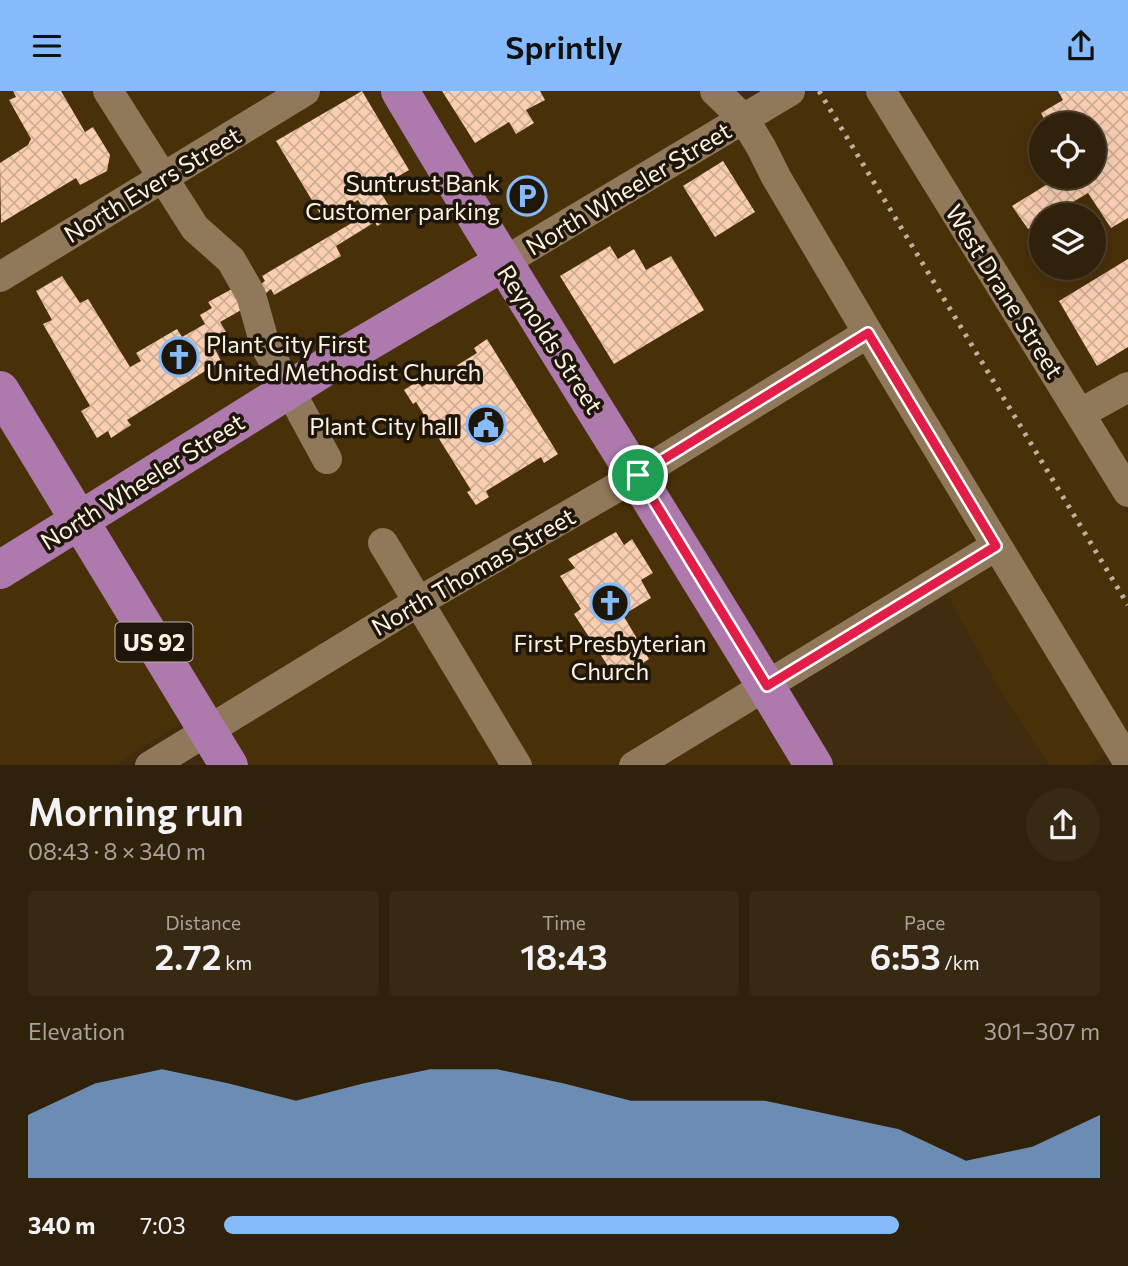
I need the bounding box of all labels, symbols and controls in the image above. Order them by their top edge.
text: Sprintly [505,26,623,66]
icon: menu [28,27,66,65]
icon: share [1062,27,1100,65]
map controls [1029,112,1106,280]
button: locate [1029,112,1106,189]
street label: North Wheeler Street [520,115,736,261]
street label: North Evers Street [58,120,246,248]
place label: Suntrust Bank Customer parking [305,168,500,225]
parking icon: Suntrust Bank Customer parking [506,175,548,217]
street label: West Drane Street [940,199,1070,383]
button: layers [1029,203,1106,280]
street label: Reynolds Street [492,259,610,419]
place label: Plant City First United Methodist Church [206,329,481,386]
church icon: Plant City First United Methodist Church [158,336,200,378]
public building icon: Plant City hall [465,404,507,446]
street label: North Wheeler Street [35,406,249,555]
place label: Plant City hall [309,411,459,440]
pin [608,445,668,505]
icon: arrive [619,456,657,494]
street label: North Thomas Street [366,501,580,641]
church icon: First Presbyterian Church [589,582,631,624]
road number: US 92 [116,622,192,661]
place label: First Presbyterian Church [514,628,706,685]
text: Morning run [28,787,244,834]
button: share [1026,788,1100,862]
text: 08:43 · 8 × 340 m [28,837,206,865]
text: Distance [166,911,241,934]
text: Time [542,911,586,934]
text: Pace [904,911,945,934]
text: 2.72 [155,934,222,977]
text: 18:43 [520,934,608,977]
text: 6:53 [870,934,941,977]
text: km [222,951,252,974]
text: /km [941,951,980,974]
text: Elevation [28,1017,125,1045]
text: 301–307 m [984,1017,1100,1045]
text: 340 m [28,1211,95,1239]
text: 7:03 [140,1211,186,1239]

